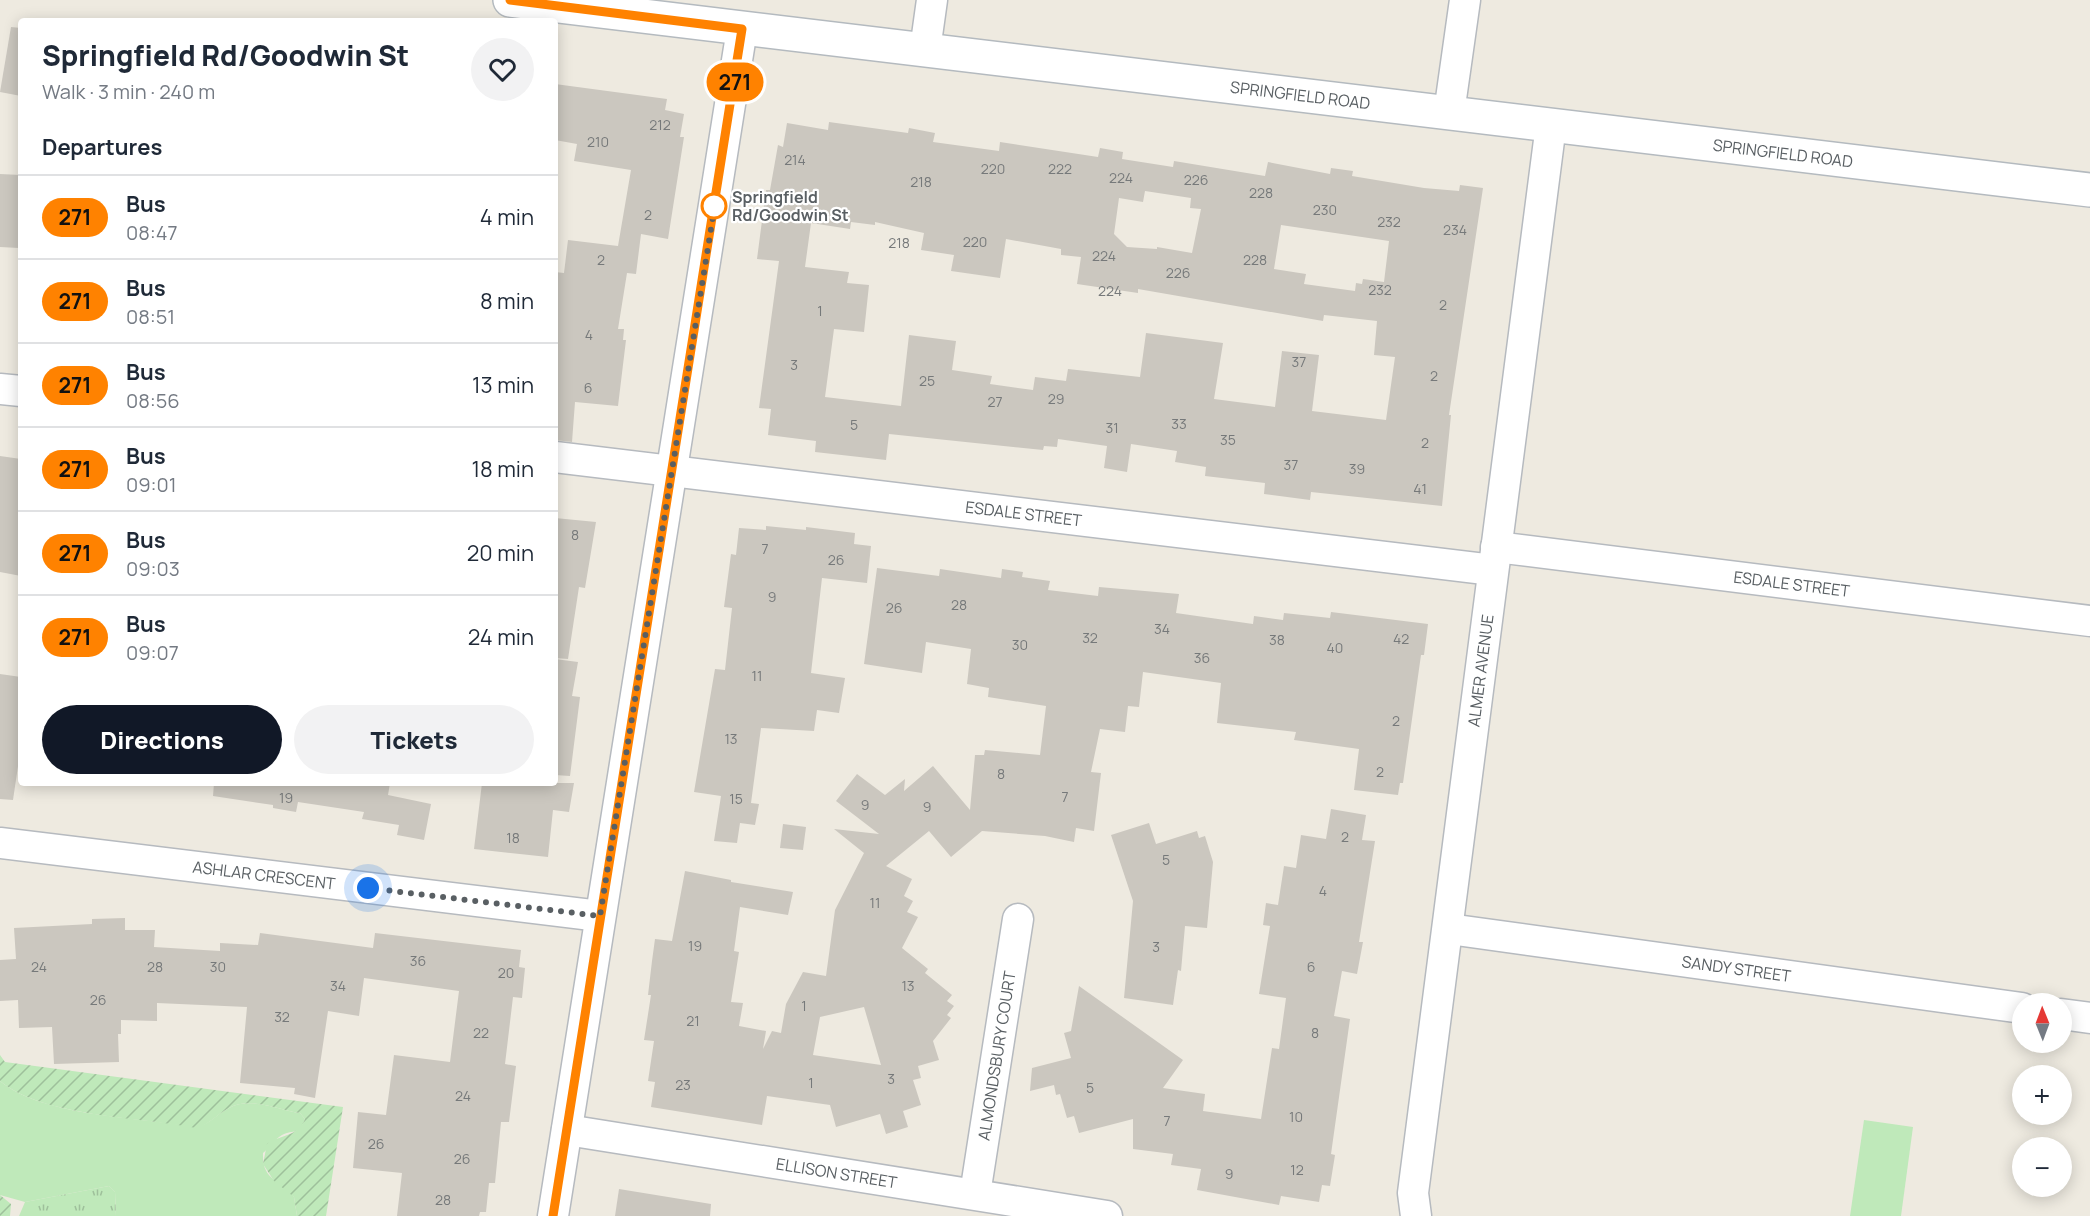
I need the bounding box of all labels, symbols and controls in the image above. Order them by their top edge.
text: Springfield Rd/Goodwin St [42,36,409,74]
button: heart [471,38,534,101]
line badge: 271 [700,62,770,101]
text: 271 [719,68,751,96]
street label: SPRINGFIELD ROAD [1229,76,1372,114]
text: Walk · 3 min · 240 m [42,78,215,105]
house number: 212 [649,115,671,134]
text: Departures [42,132,162,162]
house number: 210 [587,132,609,151]
street label: SPRINGFIELD ROAD [1712,134,1854,172]
house number: 214 [784,150,806,169]
house number: 220 [981,159,1005,178]
house number: 222 [1048,159,1072,178]
house number: 224 [1109,168,1133,187]
house number: 226 [1184,170,1208,189]
house number: 218 [910,172,932,191]
house number: 228 [1249,183,1273,202]
place label: Springfield Rd/Goodwin St [732,186,849,226]
text: Bus [126,189,166,219]
marker: Springfield Rd/Goodwin St [701,193,727,219]
house number: 230 [1313,200,1337,219]
text: 4 min [480,202,534,232]
text: 271 [59,203,91,231]
house number: 2 [644,205,652,224]
house number: 232 [1377,212,1401,231]
text: 08:47 [126,219,178,246]
house number: 234 [1443,220,1467,239]
house number: 220 [963,232,987,251]
house number: 218 [888,233,910,252]
house number: 224 [1092,246,1116,265]
house number: 2 [597,250,605,269]
house number: 228 [1243,250,1267,269]
house number: 226 [1166,263,1190,282]
text: Bus [126,273,166,303]
house number: 232 [1368,280,1392,299]
house number: 224 [1098,281,1122,300]
text: 8 min [480,286,534,316]
text: 271 [59,287,91,315]
house number: 2 [1439,295,1447,314]
house number: 1 [817,301,823,320]
text: 08:51 [126,303,175,330]
house number: 4 [585,325,593,344]
house number: 37 [1292,352,1306,371]
house number: 3 [790,355,798,374]
text: Bus [126,357,166,387]
house number: 2 [1430,366,1438,385]
text: 13 min [472,370,534,400]
text: 271 [59,371,91,399]
house number: 25 [919,371,935,390]
house number: 6 [584,378,592,397]
text: 08:56 [126,387,180,414]
house number: 29 [1048,389,1064,408]
house number: 27 [987,392,1003,411]
house number: 33 [1171,414,1187,433]
house number: 5 [850,415,858,434]
house number: 31 [1105,418,1119,437]
house number: 35 [1220,430,1236,449]
house number: 2 [1421,433,1429,452]
text: Bus [126,441,166,471]
text: 18 min [471,454,534,484]
text: 271 [59,455,91,483]
house number: 37 [1284,455,1298,474]
house number: 39 [1349,459,1365,478]
text: 09:01 [126,471,177,498]
house number: 41 [1413,479,1427,498]
street label: ESDALE STREET [964,496,1083,531]
text: Bus [126,525,166,555]
house number: 8 [571,525,579,544]
text: 20 min [467,538,534,568]
text: 271 [59,539,91,567]
house number: 7 [761,539,769,558]
house number: 26 [828,550,844,569]
text: 09:03 [126,555,180,582]
street label: ESDALE STREET [1732,566,1852,602]
house number: 9 [768,587,776,606]
house number: 28 [951,595,967,614]
house number: 26 [886,598,902,617]
text: Bus [126,609,166,639]
street label: ALMER AVENUE [1462,613,1499,728]
house number: 34 [1154,619,1170,638]
text: 24 min [468,622,534,652]
text: 271 [59,623,91,651]
house number: 32 [1082,628,1098,647]
house number: 42 [1393,629,1409,648]
house number: 38 [1269,630,1285,649]
house number: 30 [1012,635,1028,654]
house number: 40 [1327,638,1343,657]
text: 09:07 [126,639,179,666]
house number: 36 [1194,648,1210,667]
house number: 11 [752,666,762,685]
button: Directions [42,705,282,774]
button: Tickets [294,705,534,774]
house number: 2 [1392,711,1400,730]
house number: 13 [724,729,738,748]
house number: 2 [1376,762,1384,781]
house number: 8 [997,764,1005,783]
house number: 7 [1061,787,1069,806]
house number: 19 [279,788,293,807]
house number: 15 [729,789,743,808]
house number: 9 [861,795,869,814]
house number: 9 [923,797,931,816]
house number: 2 [1341,827,1349,846]
house number: 18 [506,828,520,847]
house number: 5 [1162,850,1170,869]
street label: ASHLAR CRESCENT [192,856,337,895]
your location [353,873,383,903]
house number: 4 [1319,881,1327,900]
house number: 11 [870,893,880,912]
house number: 19 [688,936,702,955]
house number: 3 [1152,937,1160,956]
street label: SANDY STREET [1680,950,1793,987]
house number: 36 [410,951,426,970]
house number: 24 [31,957,47,976]
house number: 28 [147,957,163,976]
house number: 30 [210,957,226,976]
house number: 6 [1307,957,1315,976]
house number: 20 [498,963,514,982]
street label: ALMONDSBURY COURT [973,969,1021,1142]
house number: 34 [330,976,346,995]
house number: 13 [901,976,915,995]
house number: 26 [90,990,106,1009]
north arrow [2012,993,2072,1053]
map controls [2012,993,2072,1197]
house number: 1 [801,996,807,1015]
house number: 32 [274,1007,290,1026]
house number: 21 [686,1011,700,1030]
house number: 22 [473,1023,489,1042]
house number: 8 [1311,1023,1319,1042]
button: + [2012,1065,2072,1125]
house number: 3 [887,1069,895,1088]
house number: 1 [808,1073,814,1092]
house number: 23 [675,1075,691,1094]
house number: 5 [1086,1078,1094,1097]
house number: 24 [455,1086,471,1105]
house number: 10 [1289,1107,1303,1126]
house number: 7 [1163,1111,1171,1130]
house number: 26 [368,1134,384,1153]
button: − [2012,1137,2072,1197]
house number: 26 [454,1149,470,1168]
street label: ELLISON STREET [775,1152,899,1193]
house number: 12 [1290,1160,1304,1179]
house number: 9 [1225,1164,1233,1183]
house number: 28 [435,1190,451,1209]

